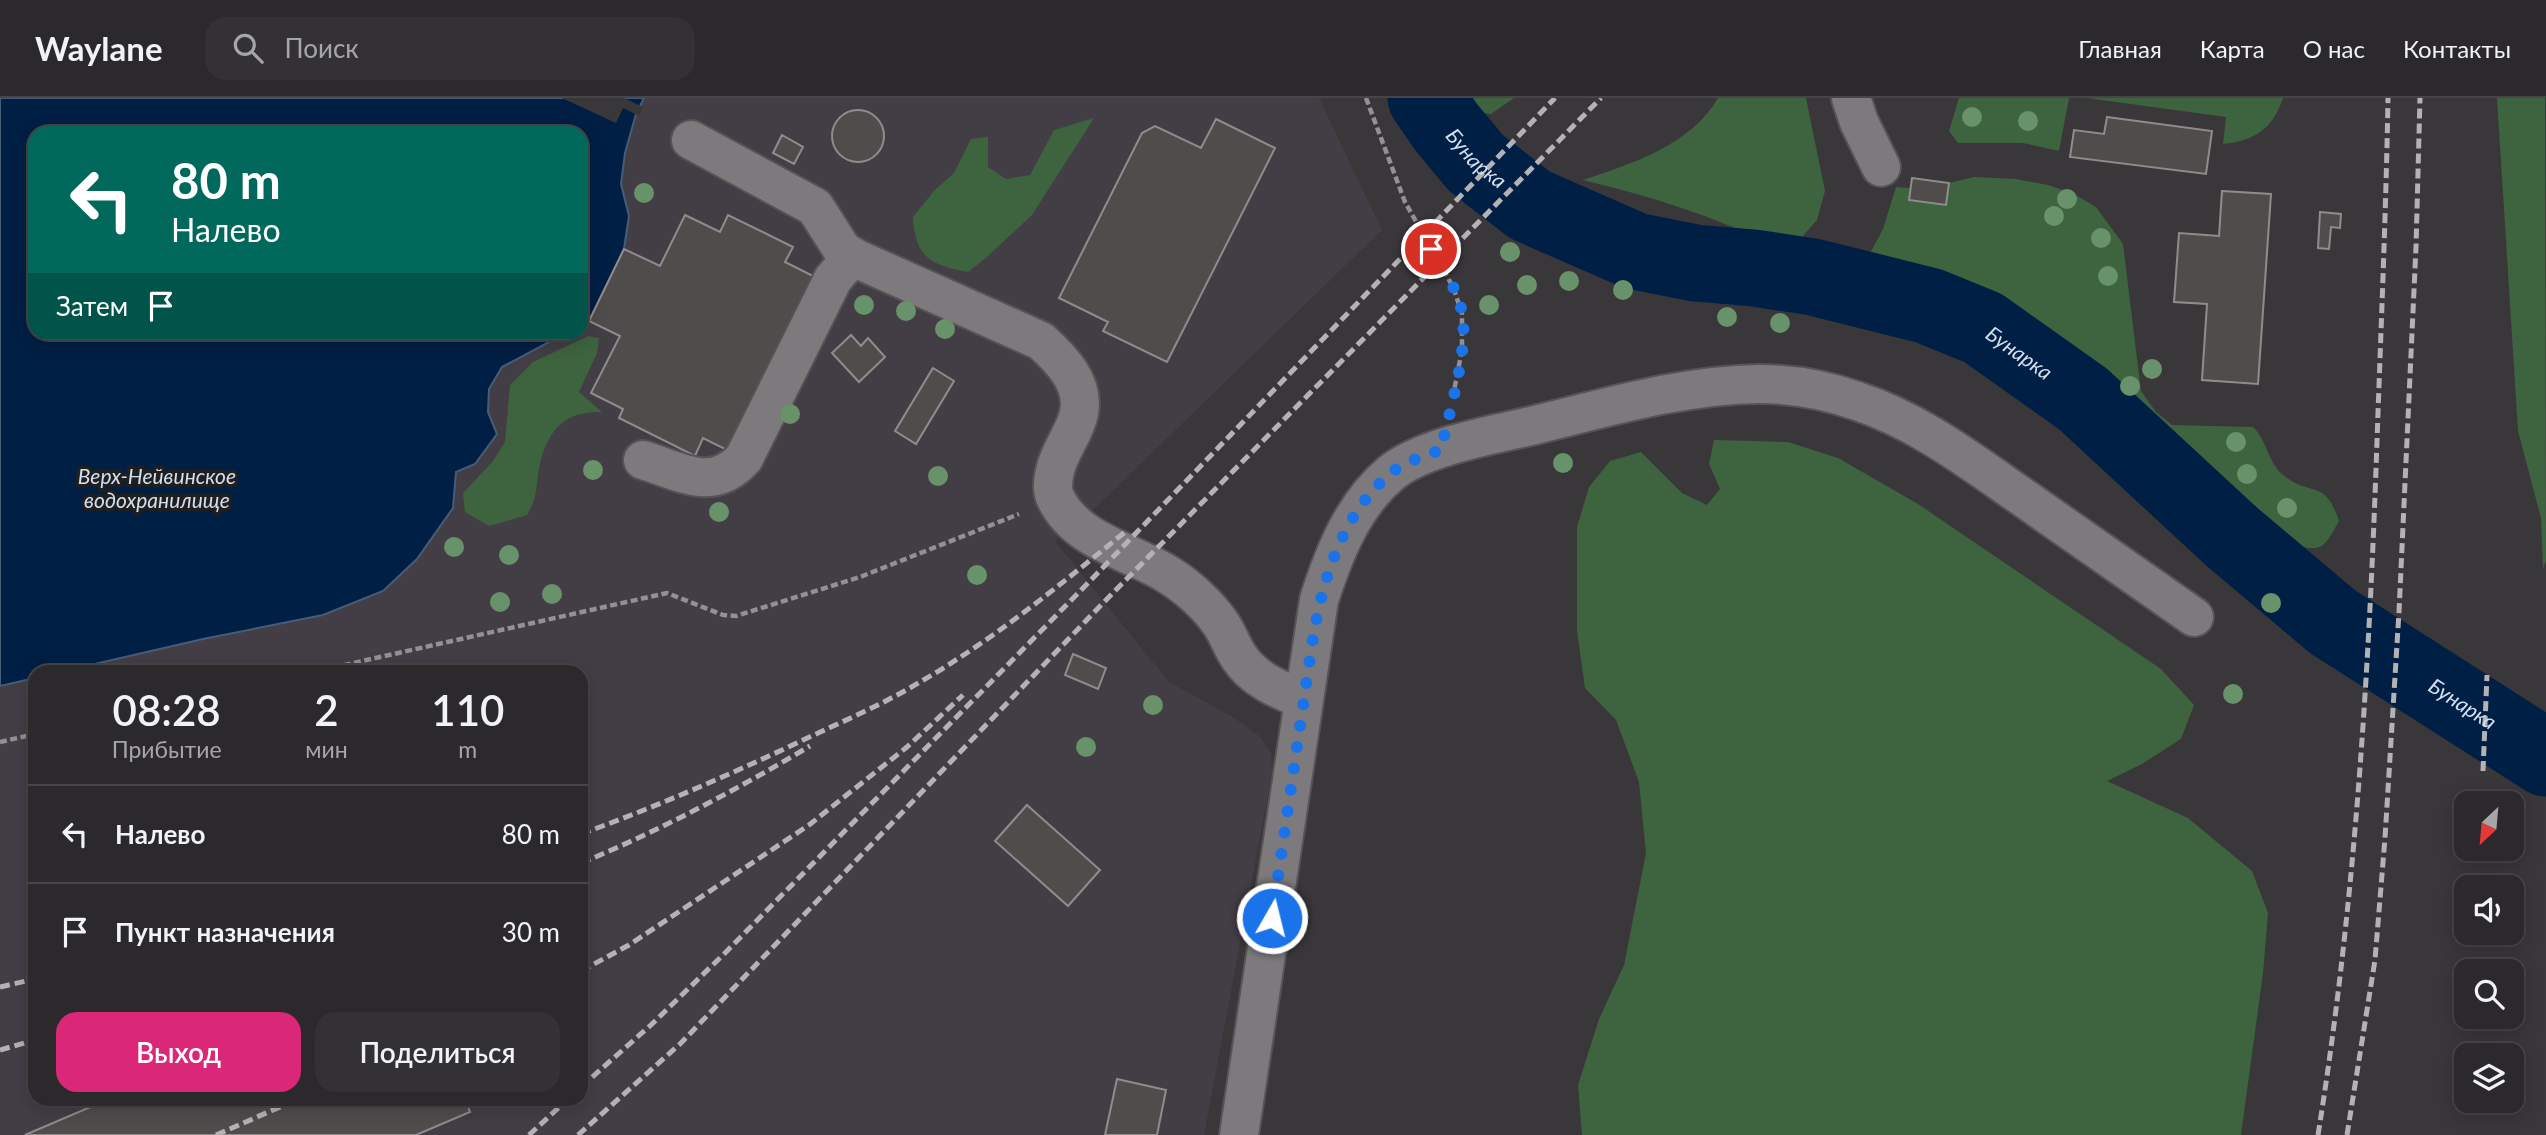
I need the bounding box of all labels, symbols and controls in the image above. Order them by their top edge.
search box [205,17,695,80]
text: Waylane [35,28,163,68]
icon: search [229,29,267,67]
text: Поиск [285,32,359,64]
text: Главная [2078,34,2162,63]
text: Карта [2200,34,2265,63]
text: О нас [2303,34,2365,63]
text: Контакты [2403,34,2511,63]
water label: Бунарка [1442,123,1512,193]
text: 80 m [171,151,281,209]
icon: left [56,154,147,245]
text: Налево [171,210,281,249]
pin [1401,219,1461,279]
icon: arrive [1412,230,1450,268]
icon: arrive [142,287,180,325]
text: Затем [56,290,128,322]
water label: Бунарка [1982,320,2058,384]
water label: Верх-Нейвинское водохранилище [78,463,236,512]
water label: Бунарка [2425,672,2501,734]
text: 08:28 [113,685,221,735]
text: 2 [314,685,339,735]
text: 110 [431,685,504,735]
text: Прибытие [112,735,222,763]
text: мин [305,735,348,763]
text: m [458,735,477,763]
north arrow [2454,791,2524,861]
map controls [2454,791,2524,1113]
icon: left [56,815,94,853]
text: Налево [115,818,205,850]
text: 80 m [502,818,560,850]
button: sound [2454,875,2524,945]
position arrow [1235,881,1309,955]
icon: arrive [56,913,94,951]
text: Пункт назначения [115,916,335,948]
text: 30 m [502,916,560,948]
button: search [2454,959,2524,1029]
button: Выход [56,1012,301,1092]
button: Поделиться [315,1012,560,1092]
button: layers [2454,1043,2524,1113]

